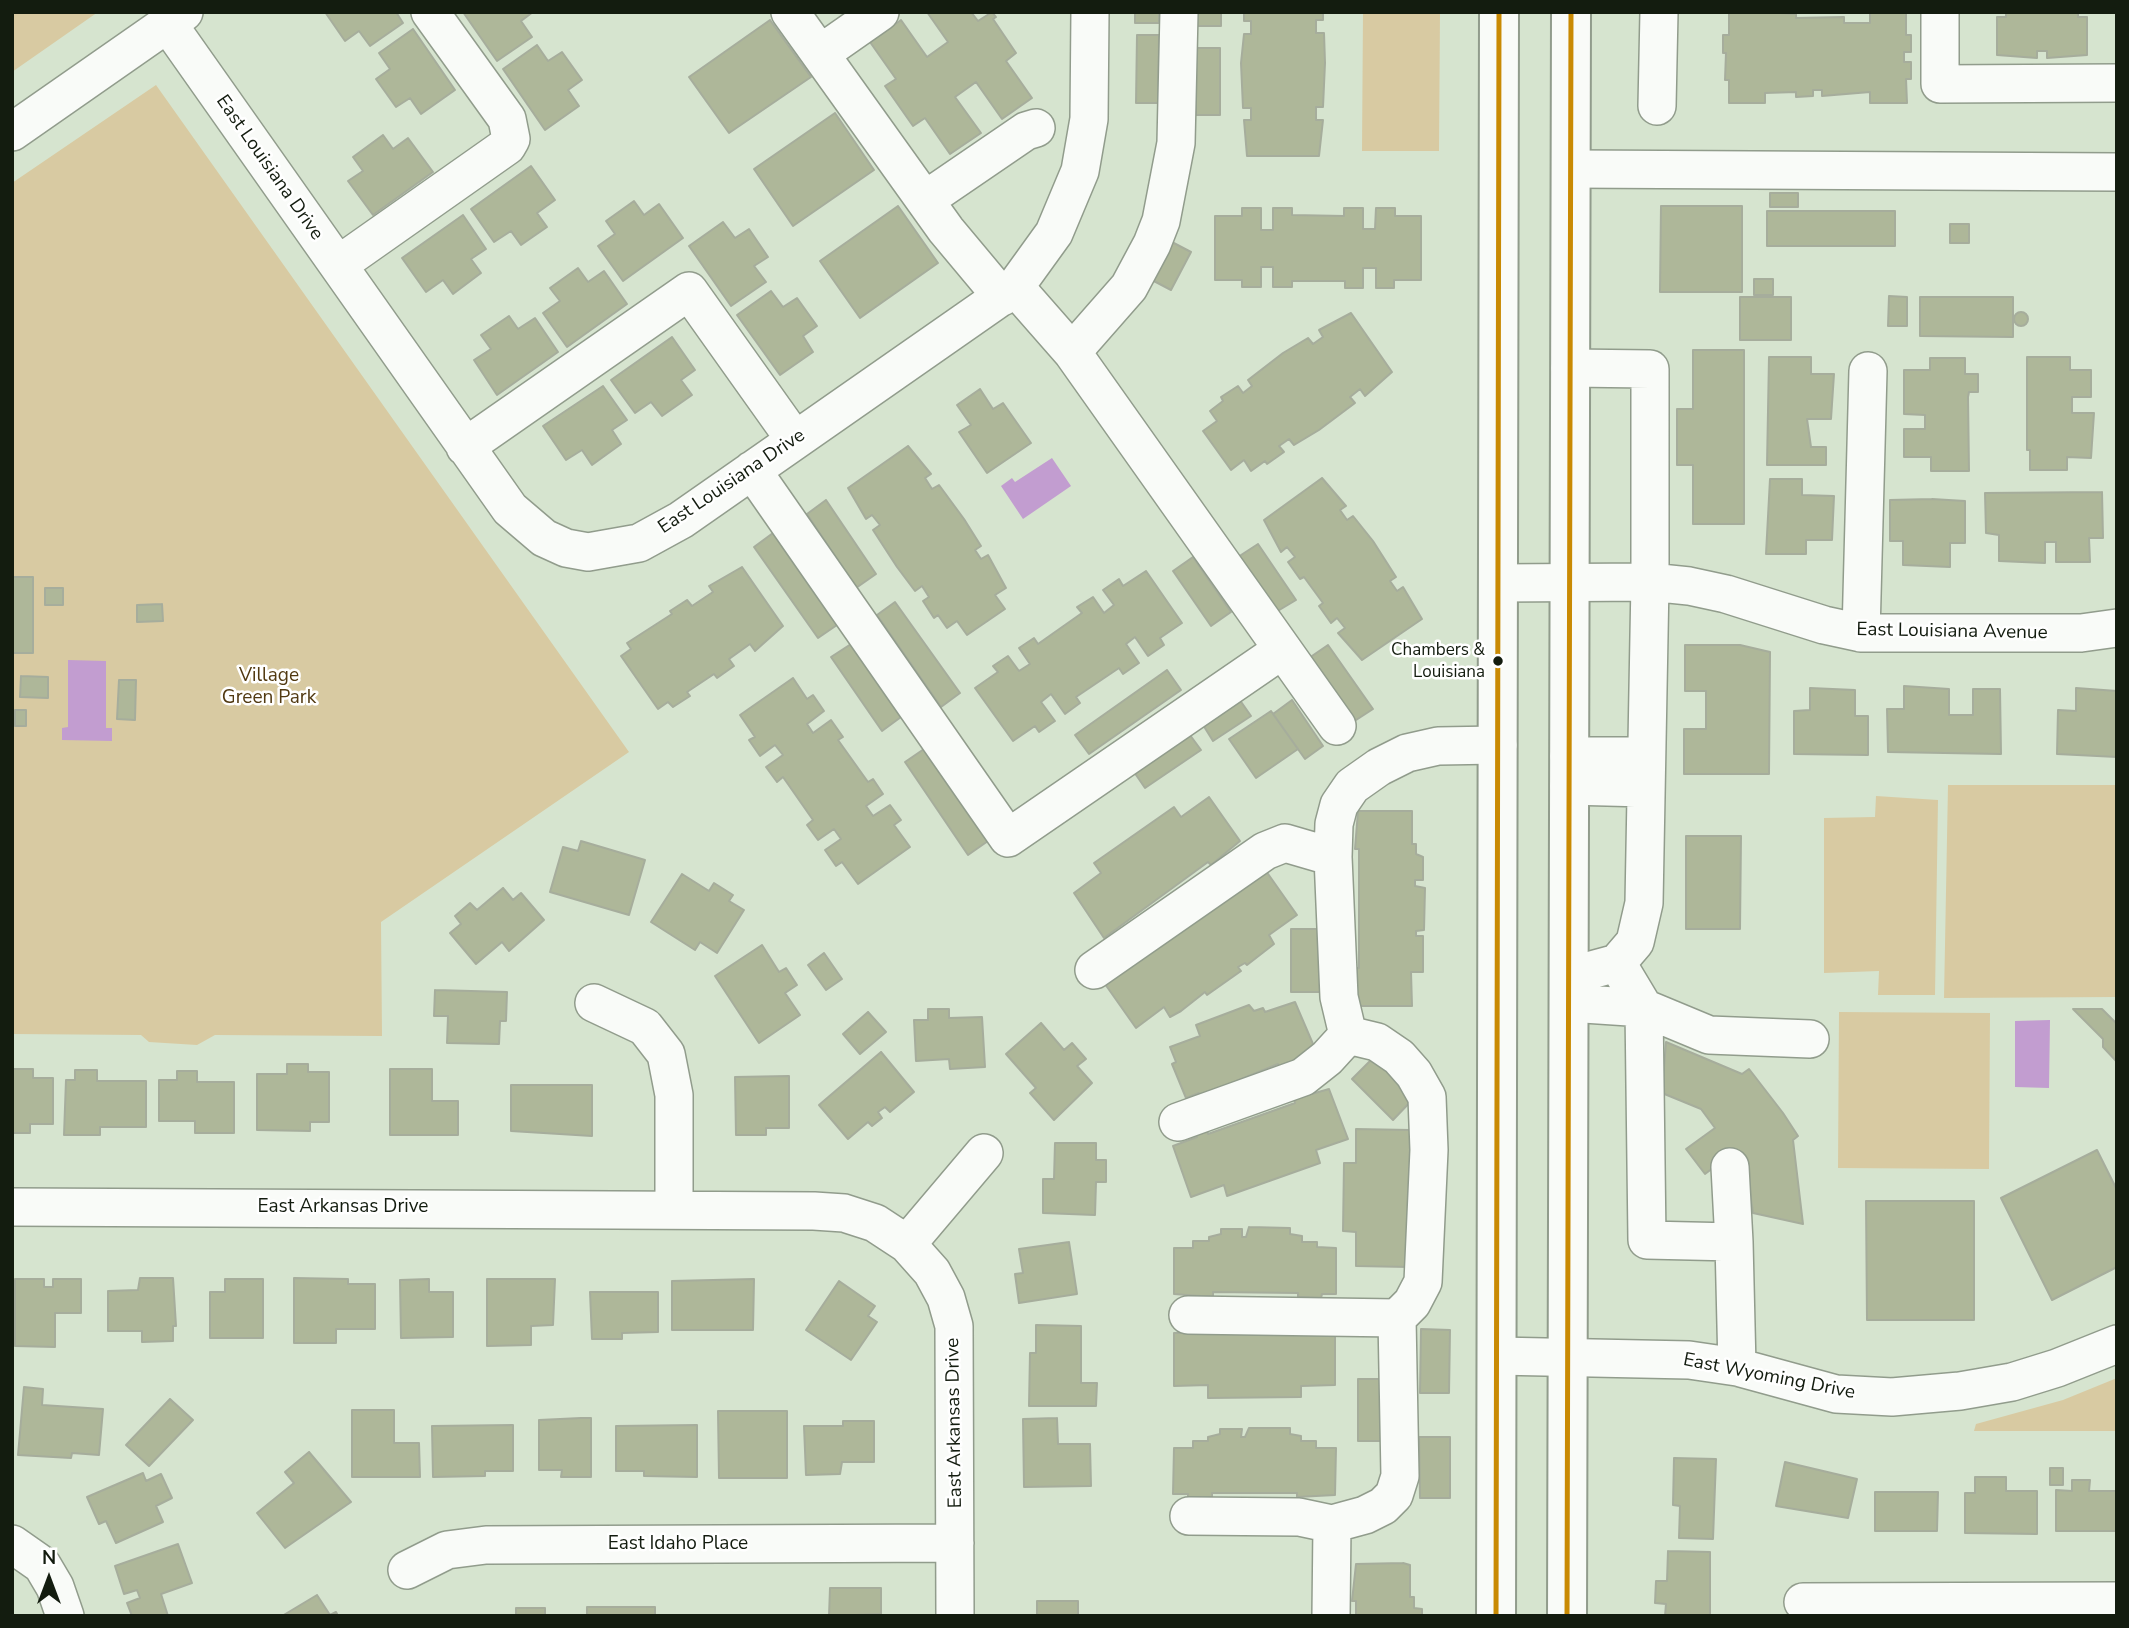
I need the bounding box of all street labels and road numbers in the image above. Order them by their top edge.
street label: East Louisiana Drive [210,91,328,245]
street label: East Louisiana Drive [654,424,810,540]
street label: East Louisiana Avenue [1856,619,2048,645]
street label: East Arkansas Drive [258,1196,428,1218]
street label: East Arkansas Drive [942,1337,968,1509]
street label: East Wyoming Drive [1681,1349,1857,1405]
street label: East Idaho Place [608,1533,748,1555]

